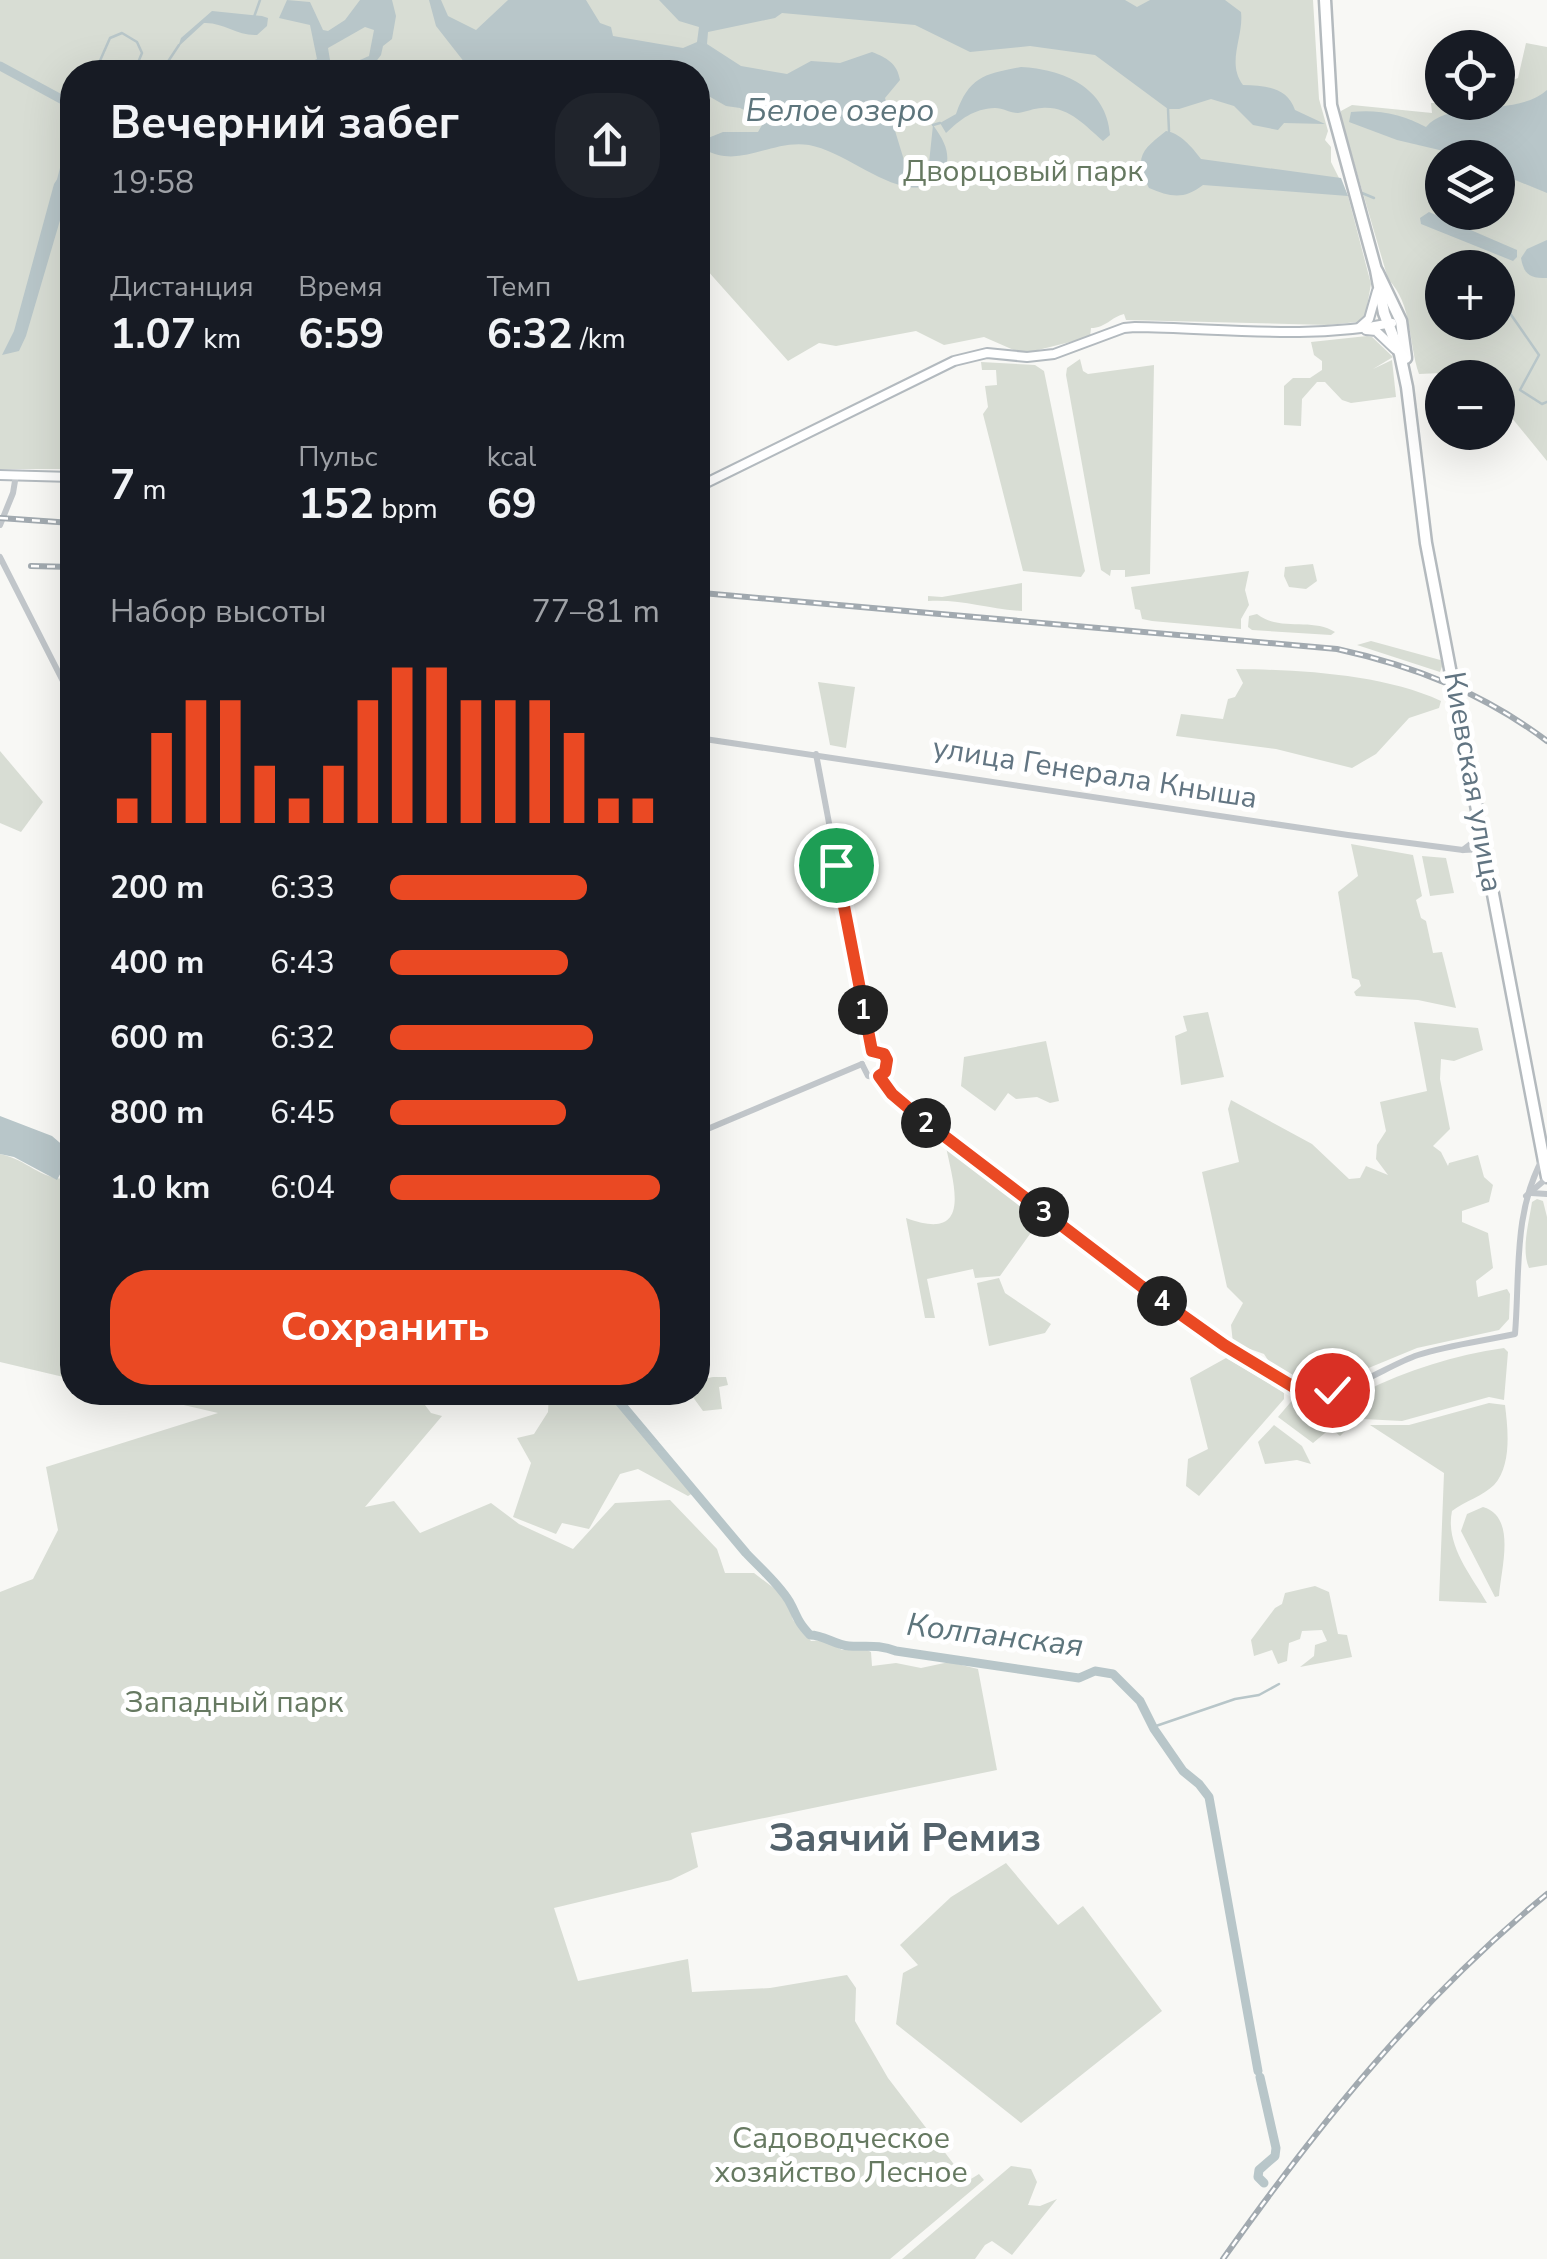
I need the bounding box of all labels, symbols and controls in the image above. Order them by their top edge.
map controls [1425,30,1515,450]
button: locate [1425,30,1515,120]
water label: Белое озеро [746,89,934,132]
text: Вечерний забег [110,93,459,154]
button: share [555,93,660,198]
button: layers [1425,140,1515,230]
park label: Дворцовый парк [903,151,1143,192]
text: 19:58 [110,161,194,204]
button: + [1425,250,1515,340]
text: Дистанция [110,268,254,306]
text: Время [298,268,383,306]
text: Темп [487,268,551,306]
text: 1.07 [110,306,196,363]
text: 6:59 [298,306,384,363]
text: 6:32 [487,306,573,363]
text: km [196,320,241,358]
text: /km [573,320,626,358]
button: − [1425,360,1515,450]
text: Пульс [298,438,378,476]
text: kcal [487,438,536,476]
text: 7 [110,457,135,514]
text: m [135,471,166,509]
text: 152 [298,476,374,533]
text: 69 [487,476,537,533]
text: bpm [374,490,438,528]
text: Набор высоты [110,590,327,633]
text: 77–81 m [532,590,660,633]
street label: Киевская улица [1433,669,1513,895]
street label: улица Генерала Кныша [930,727,1260,819]
pin [794,823,879,908]
icon: arrive [809,838,864,893]
text: 200 m [110,866,204,909]
text: 6:33 [270,866,335,909]
text: 400 m [110,941,204,984]
text: 6:43 [270,941,335,984]
pin: 1 [838,985,888,1035]
text: 1 [855,991,871,1029]
text: 600 m [110,1016,204,1059]
text: 6:32 [270,1016,335,1059]
text: 800 m [110,1091,204,1134]
text: 6:45 [270,1091,335,1134]
pin: 2 [901,1098,951,1148]
text: 2 [918,1104,934,1142]
text: 1.0 km [110,1166,210,1209]
text: 6:04 [270,1166,335,1209]
pin: 3 [1019,1187,1069,1237]
text: 3 [1036,1193,1052,1231]
button: Сохранить [110,1270,660,1385]
pin: 4 [1137,1276,1187,1326]
text: 4 [1154,1282,1170,1320]
pin [1290,1348,1375,1433]
icon: check [1305,1363,1360,1418]
water label: Колпанская [904,1603,1086,1667]
park label: Западный парк [125,1682,344,1723]
district label: Заячий Ремиз [769,1811,1041,1865]
park label: Садоводческое хозяйство Лесное [714,2118,968,2193]

